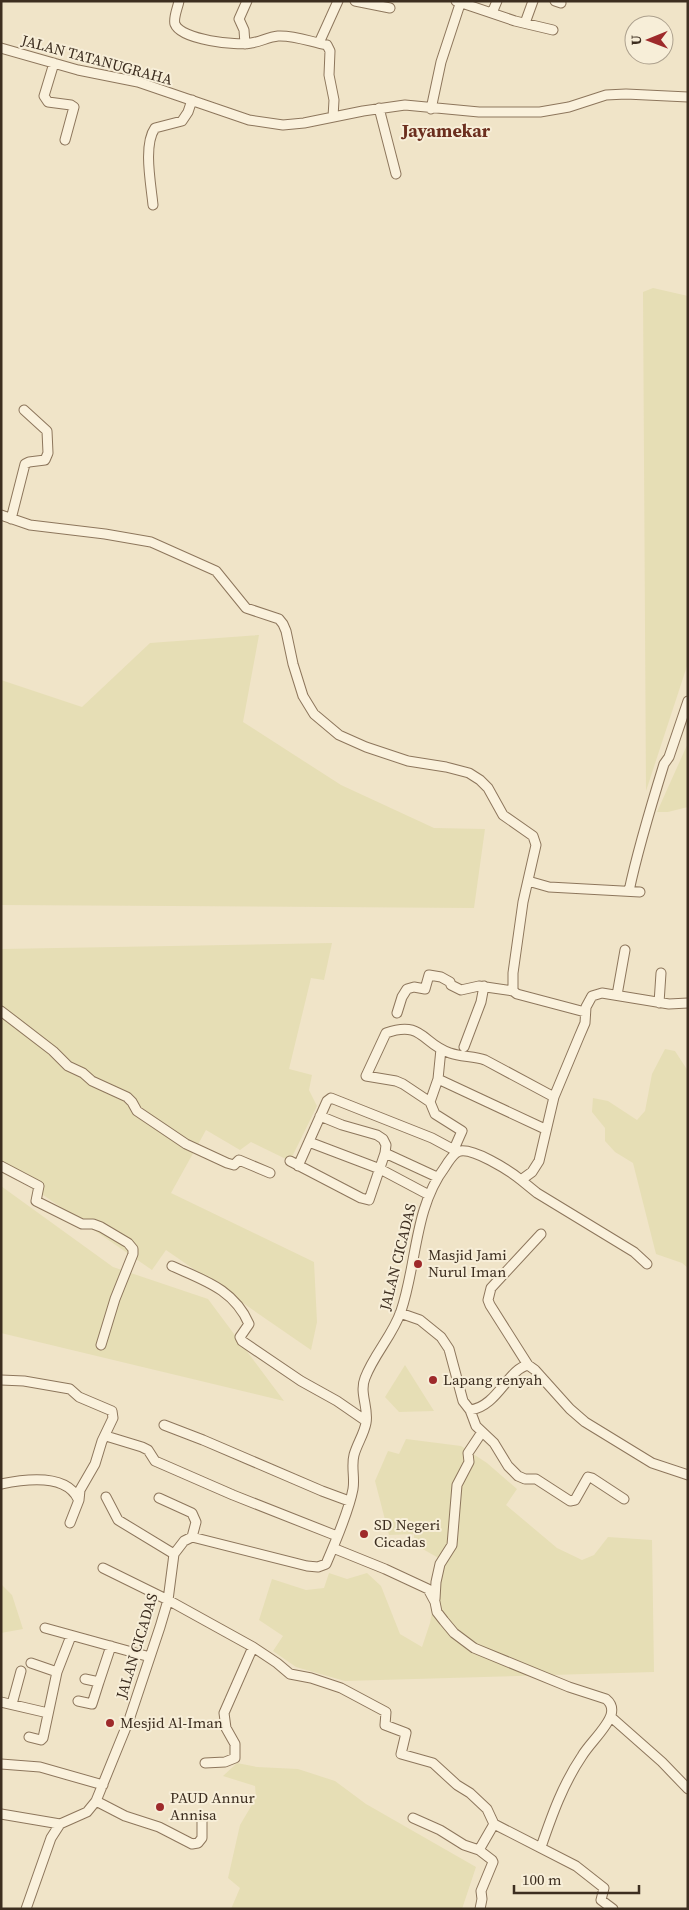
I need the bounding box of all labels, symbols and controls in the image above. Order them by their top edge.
north arrow [624,15,674,65]
street label: JALAN TATANUGRAHA [18,29,175,90]
text: U [626,35,646,46]
district label: Jayamekar [401,118,491,143]
street label: JALAN CICADAS [374,1201,421,1313]
place label: Masjid Jami Nurul Iman [428,1244,507,1282]
marker: Masjid Jami Nurul Iman [412,1258,424,1270]
place label: Lapang renyah [443,1369,543,1390]
marker: Lapang renyah [427,1374,439,1386]
place label: SD Negeri Cicadas [374,1514,440,1552]
marker: SD Negeri Cicadas [358,1528,370,1540]
street label: JALAN CICADAS [110,1590,163,1702]
place label: Mesjid Al-Iman [120,1712,223,1733]
marker: Mesjid Al-Iman [104,1717,116,1729]
place label: PAUD Annur Annisa [170,1787,255,1825]
marker: PAUD Annur Annisa [154,1801,166,1813]
scale bar [514,1862,639,1894]
text: 100 m [522,1869,562,1890]

